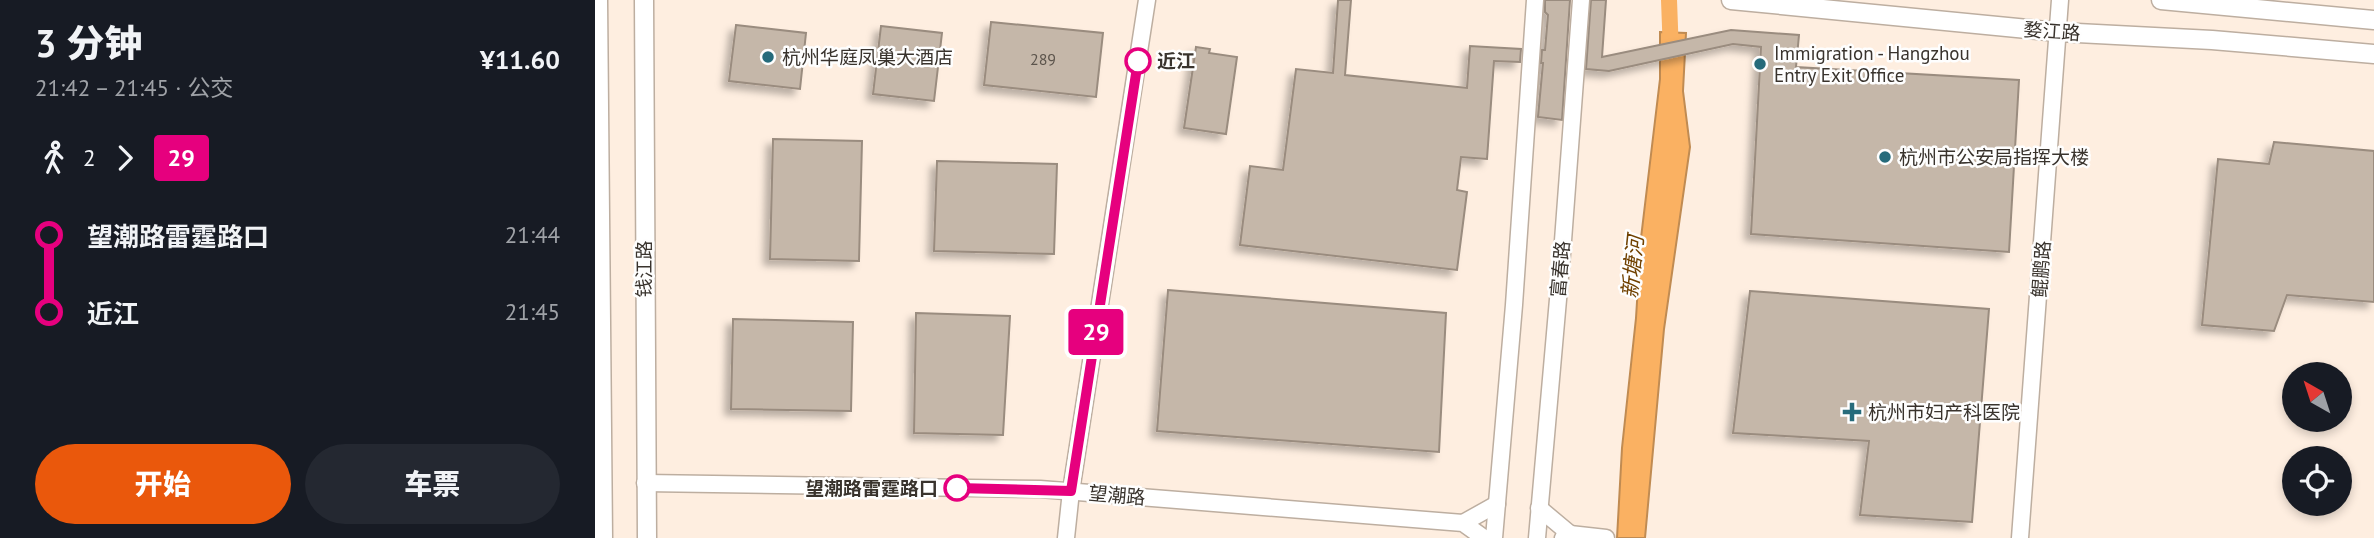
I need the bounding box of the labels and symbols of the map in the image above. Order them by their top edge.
street label: 婺江路 [2023,17,2081,45]
place label: Immigration - Hangzhou Entry Exit Office [1774,41,1970,87]
place label: 杭州华庭凤巢大酒店 [782,45,953,69]
marker: 近江 [1125,48,1151,74]
marker: 杭州华庭凤巢大酒店 [760,49,776,65]
house number: 289 [1030,49,1056,69]
place label: 近江 [1157,49,1195,73]
marker: Immigration - Hangzhou Entry Exit Office [1752,56,1768,72]
place label: 杭州市公安局指挥大楼 [1899,145,2089,169]
marker: 杭州市公安局指挥大楼 [1877,149,1893,165]
water label: 新塘河 [1616,230,1650,300]
street label: 钱江路 [632,240,656,298]
street label: 富春路 [1546,240,1574,298]
street label: 鲲鹏路 [2027,240,2055,298]
line badge: 29 [1065,309,1127,355]
north arrow [2282,362,2352,432]
place label: 杭州市妇产科医院 [1868,400,2020,424]
marker: 杭州市妇产科医院 [1842,402,1862,422]
marker: 望潮路雷霆路口 [944,475,970,501]
place label: 望潮路雷霆路口 [805,476,938,500]
street label: 望潮路 [1088,481,1146,509]

